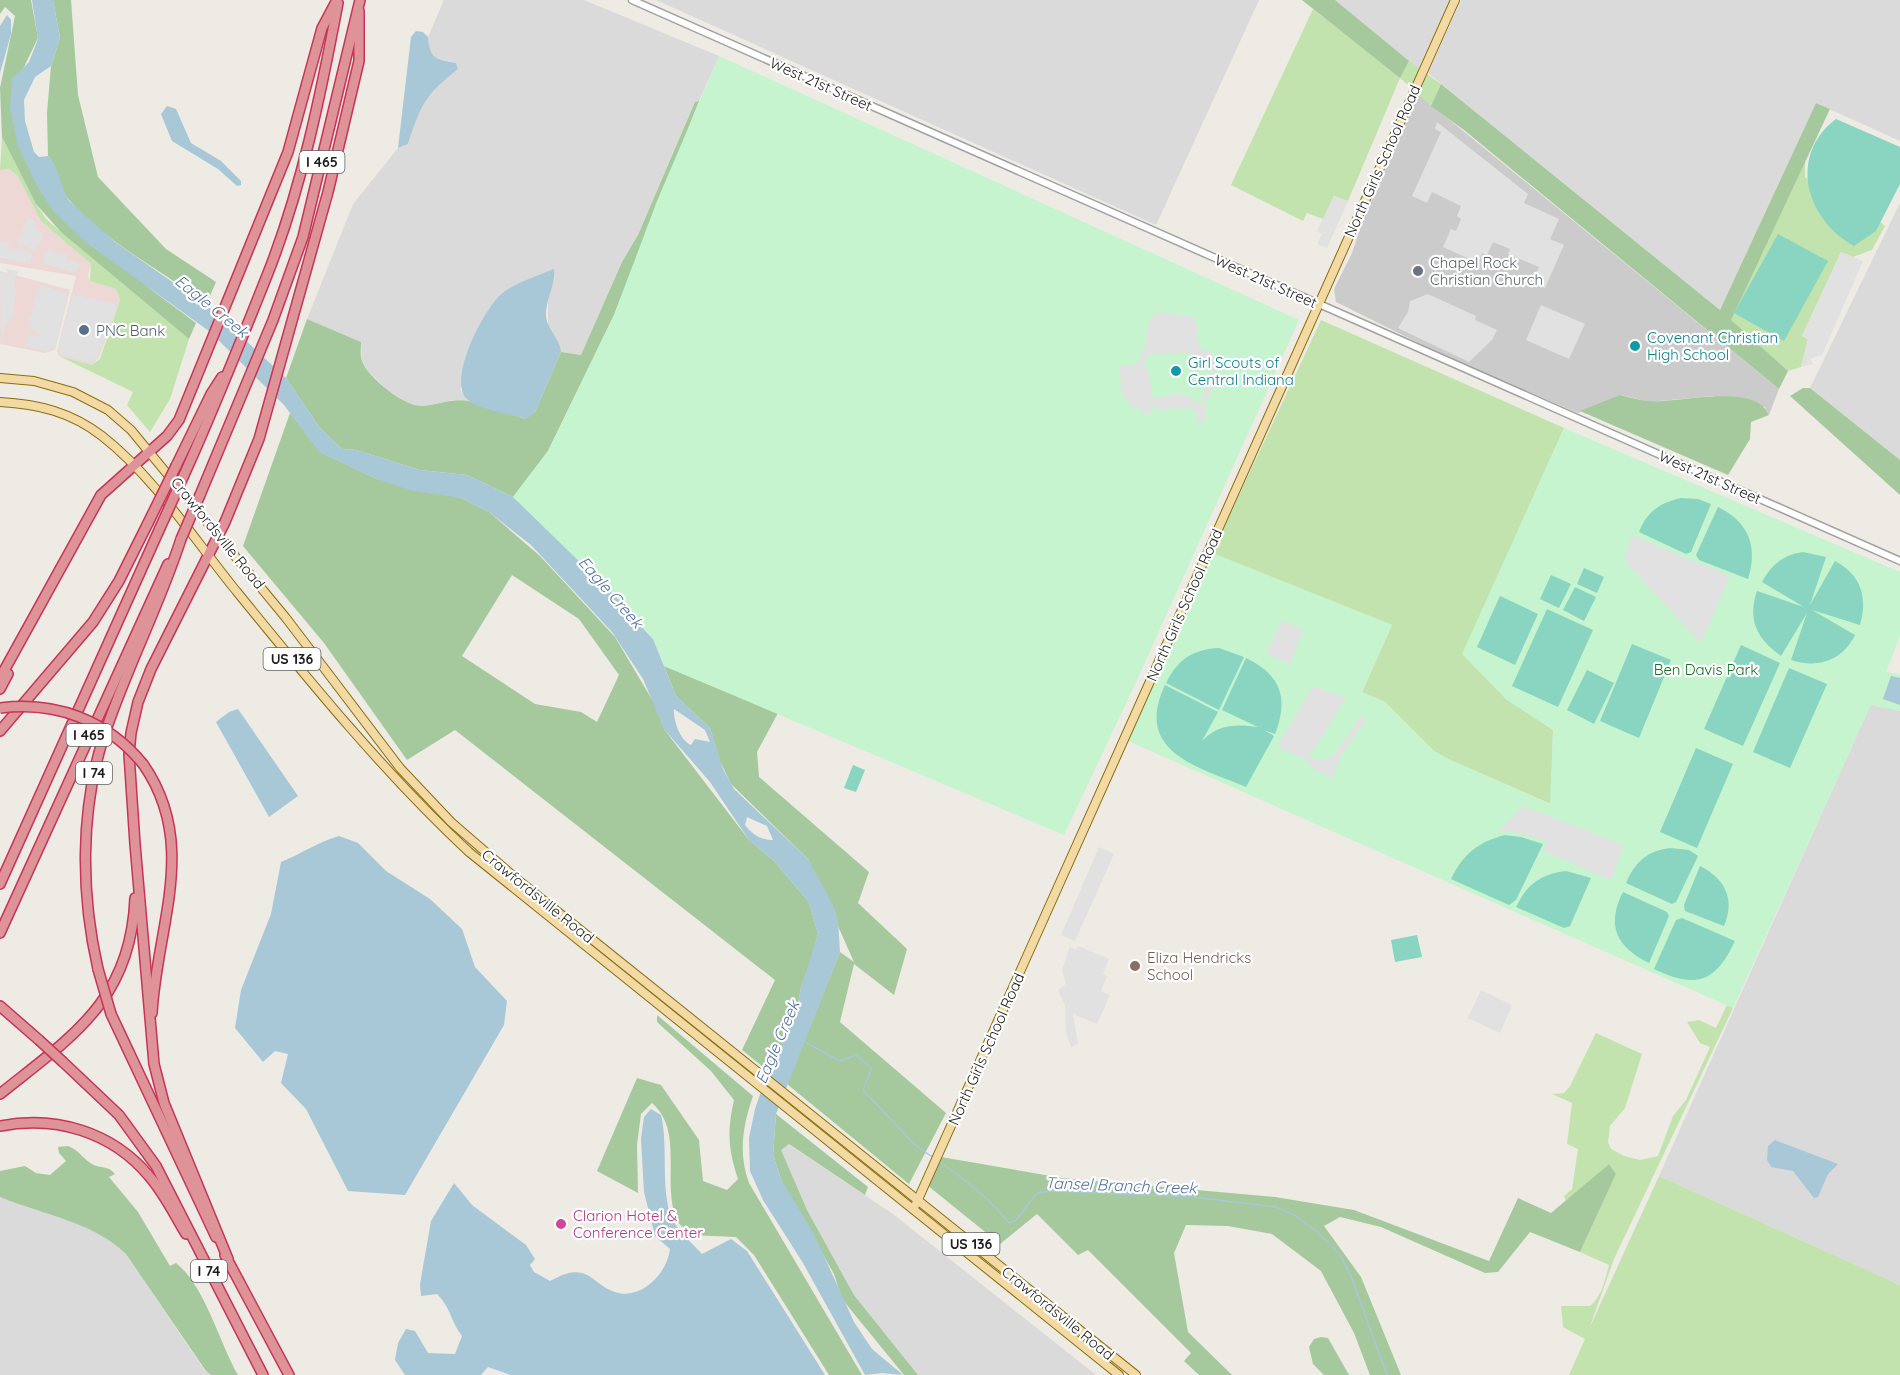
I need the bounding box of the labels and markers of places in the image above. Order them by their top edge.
place label: Chapel Rock Christian Church [1430,253,1543,289]
marker: Chapel Rock Christian Church [1411,264,1425,278]
place label: PNC Bank [96,321,165,340]
marker: PNC Bank [77,323,91,337]
place label: Covenant Christian High School [1647,328,1778,364]
marker: Covenant Christian High School [1628,339,1642,353]
place label: Girl Scouts of Central Indiana [1188,353,1294,389]
marker: Girl Scouts of Central Indiana [1169,364,1183,378]
place label: Eliza Hendricks School [1147,948,1251,984]
marker: Eliza Hendricks School [1128,959,1142,973]
place label: Clarion Hotel & Conference Center [573,1206,703,1242]
marker: Clarion Hotel & Conference Center [554,1217,568,1231]

